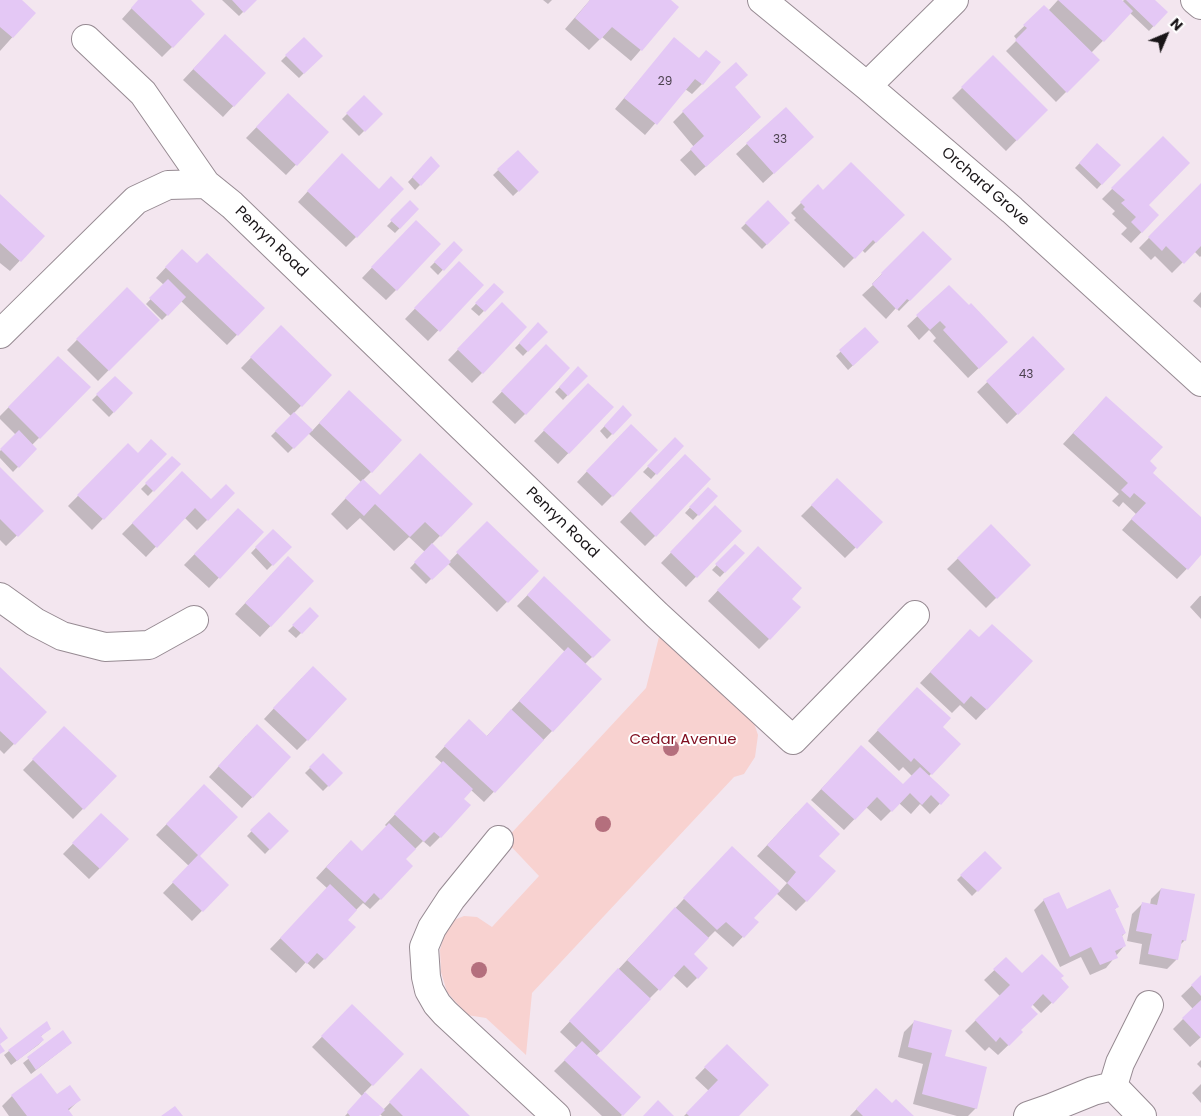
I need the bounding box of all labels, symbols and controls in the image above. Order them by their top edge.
north arrow [1141,10,1191,60]
text: N [1166,14,1187,35]
house number: 29 [658,75,672,89]
house number: 33 [773,133,787,147]
street label: Orchard Grove [937,144,1033,230]
street label: Penryn Road [231,203,311,281]
house number: 43 [1019,368,1033,382]
street label: Penryn Road [522,484,602,562]
park label: Cedar Avenue [629,731,737,749]

